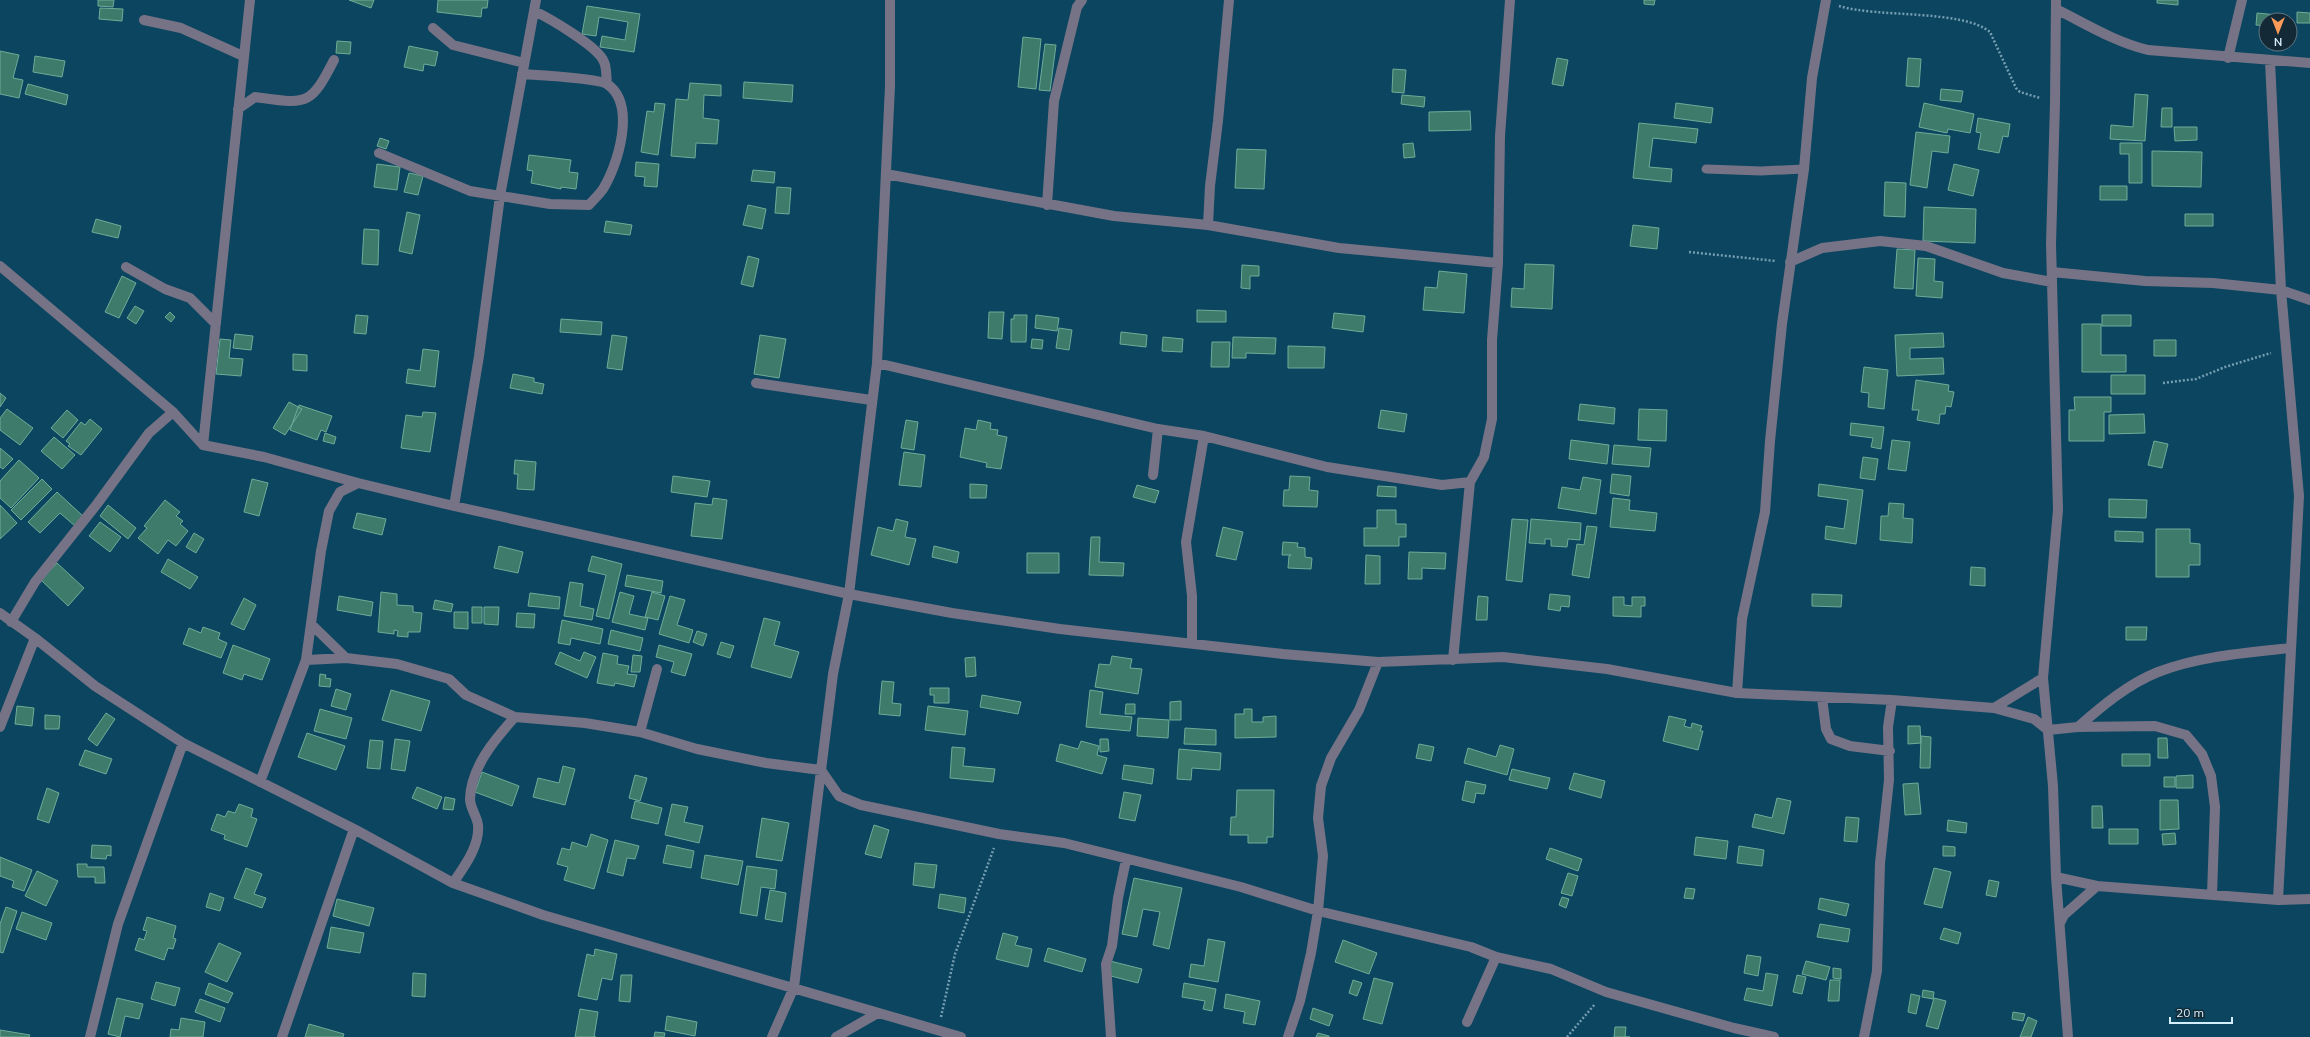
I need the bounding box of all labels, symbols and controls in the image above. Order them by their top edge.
north arrow [2258,12,2298,52]
text: N [2274,35,2282,49]
scale bar [2170,999,2232,1025]
text: 20 m [2176,1005,2204,1020]

